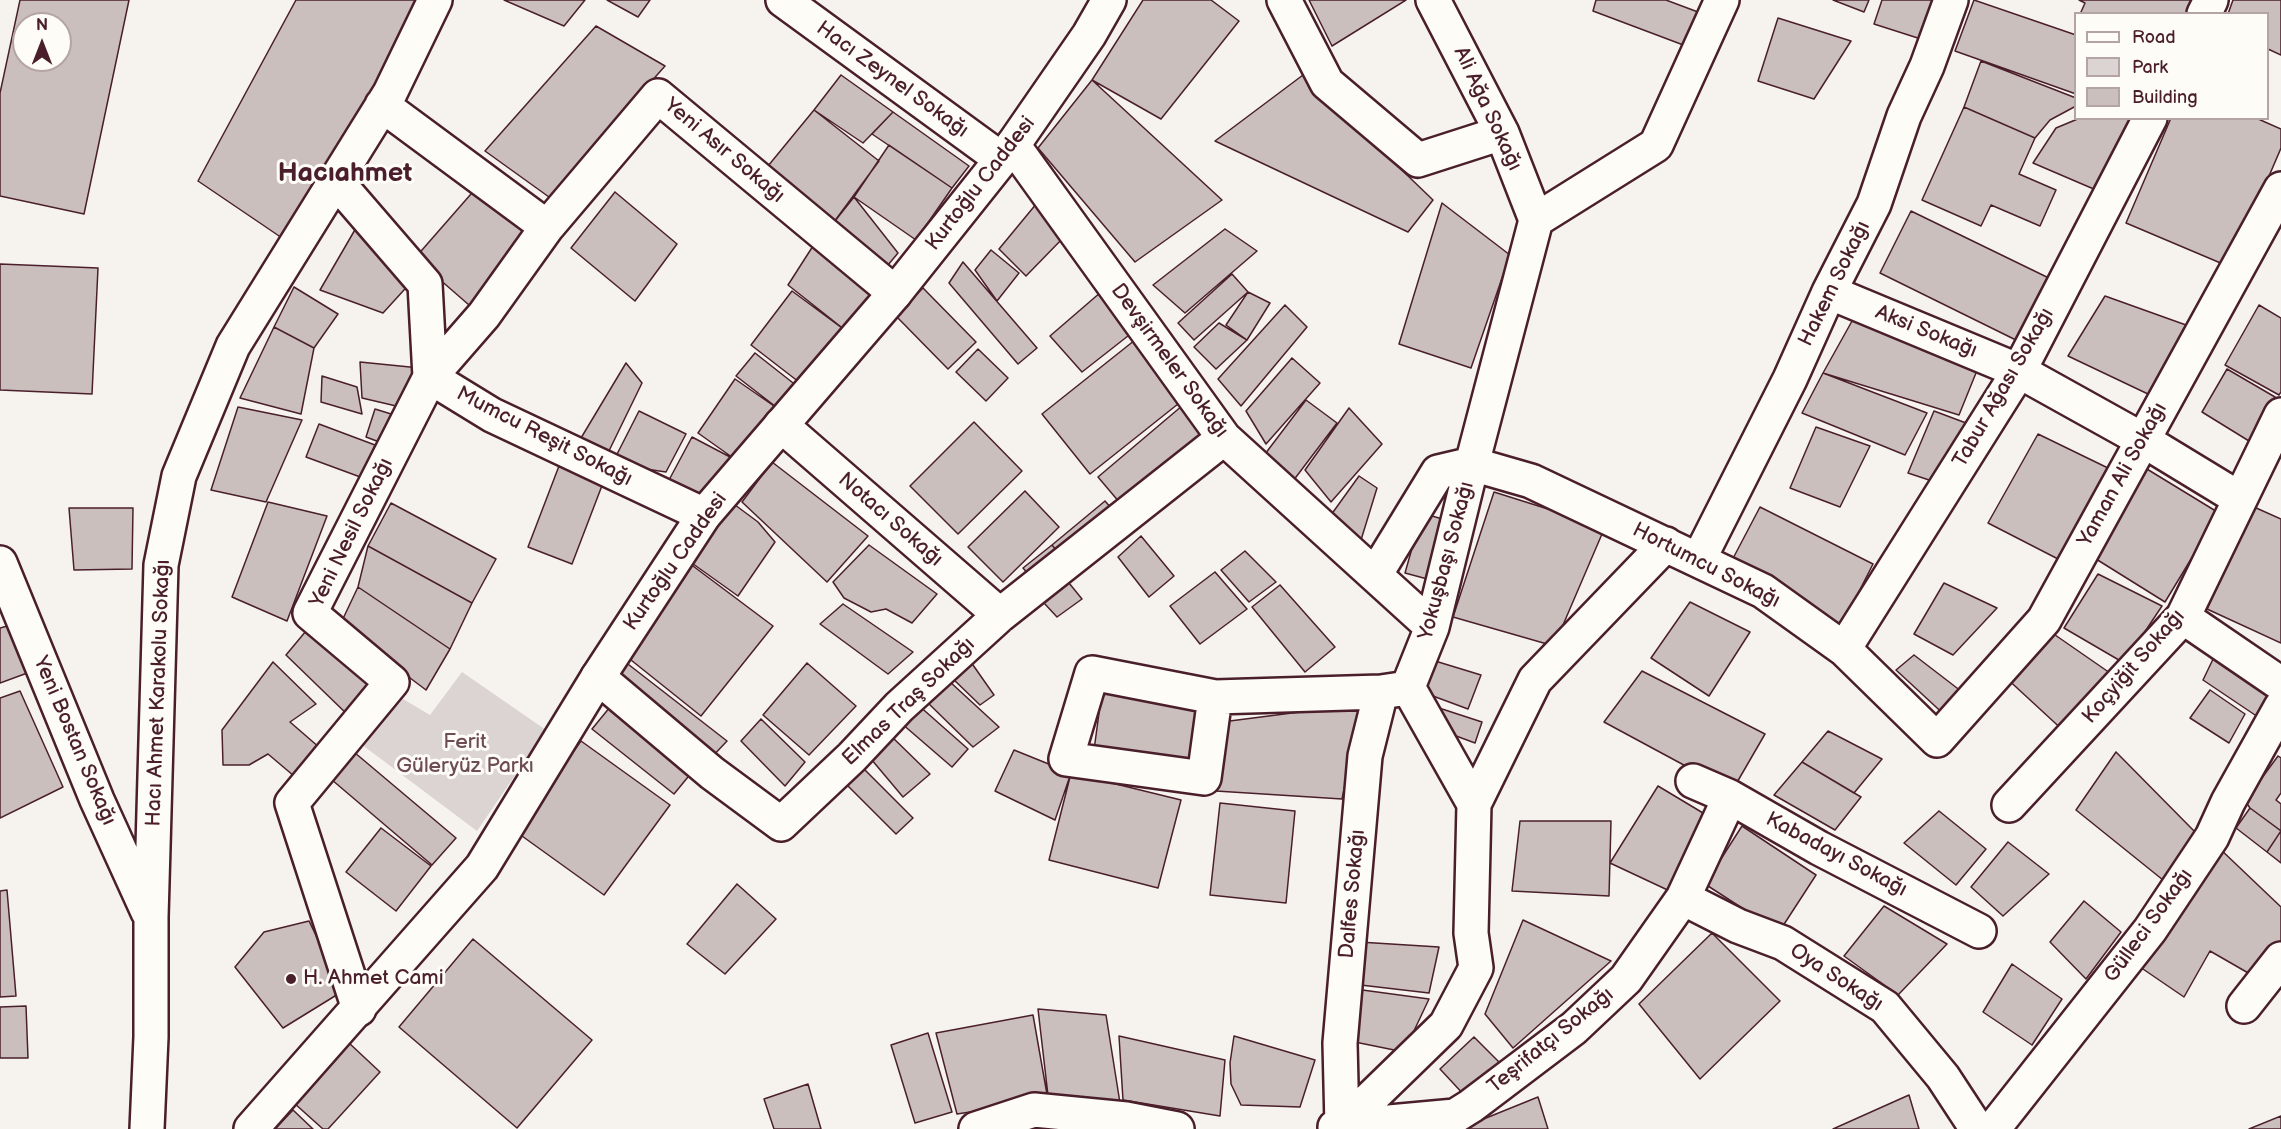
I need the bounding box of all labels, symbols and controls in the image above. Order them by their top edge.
north arrow [12,12,72,72]
legend [2074,12,2269,120]
text: N [36,16,48,35]
street label: Hacı Zeynel Sokağı [811,16,973,144]
text: Road [2132,27,2176,48]
street label: Ali Ağa Sokağı [1447,43,1527,175]
text: Park [2132,57,2168,78]
text: Building [2132,87,2198,108]
street label: Yeni Asır Sokağı [659,93,789,209]
street label: Kurtoğlu Caddesi [921,112,1041,256]
district label: Hacıahmet [278,158,412,190]
street label: Hakem Sokağı [1794,217,1876,351]
street label: Devşirmeler Sokağı [1105,279,1233,443]
street label: Aksi Sokağı [1871,300,1981,364]
street label: Tabur Ağası Sokağı [1948,304,2060,472]
street label: Mumcu Reşit Sokağı [452,382,636,492]
street label: Yaman Ali Sokağı [2073,399,2173,551]
street label: Yeni Nesil Sokağı [305,454,399,612]
street label: Notacı Sokağı [832,468,948,572]
street label: Yokuşbaşı Sokağı [1414,479,1480,643]
street label: Kurtoğlu Caddesi [619,488,733,636]
street label: Hortumcu Sokağı [1628,518,1784,614]
street label: Hacı Ahmet Karakolu Sokağı [142,559,176,827]
street label: Koçyiğit Sokağı [2077,605,2191,729]
street label: Elmas Traş Sokağı [838,632,980,772]
street label: Yeni Bostan Sokağı [27,653,121,829]
park label: Ferit Güleryüz Parkı [396,730,534,780]
street label: Kabadayı Sokağı [1761,807,1911,903]
street label: Dalfes Sokağı [1335,828,1371,960]
street label: Gülleci Sokağı [2099,864,2199,988]
street label: Oya Sokağı [1785,939,1887,1017]
place label: H. Ahmet Cami [303,966,444,992]
marker: H. Ahmet Cami [284,972,298,986]
street label: Teşrifatçı Sokağı [1483,983,1619,1099]

